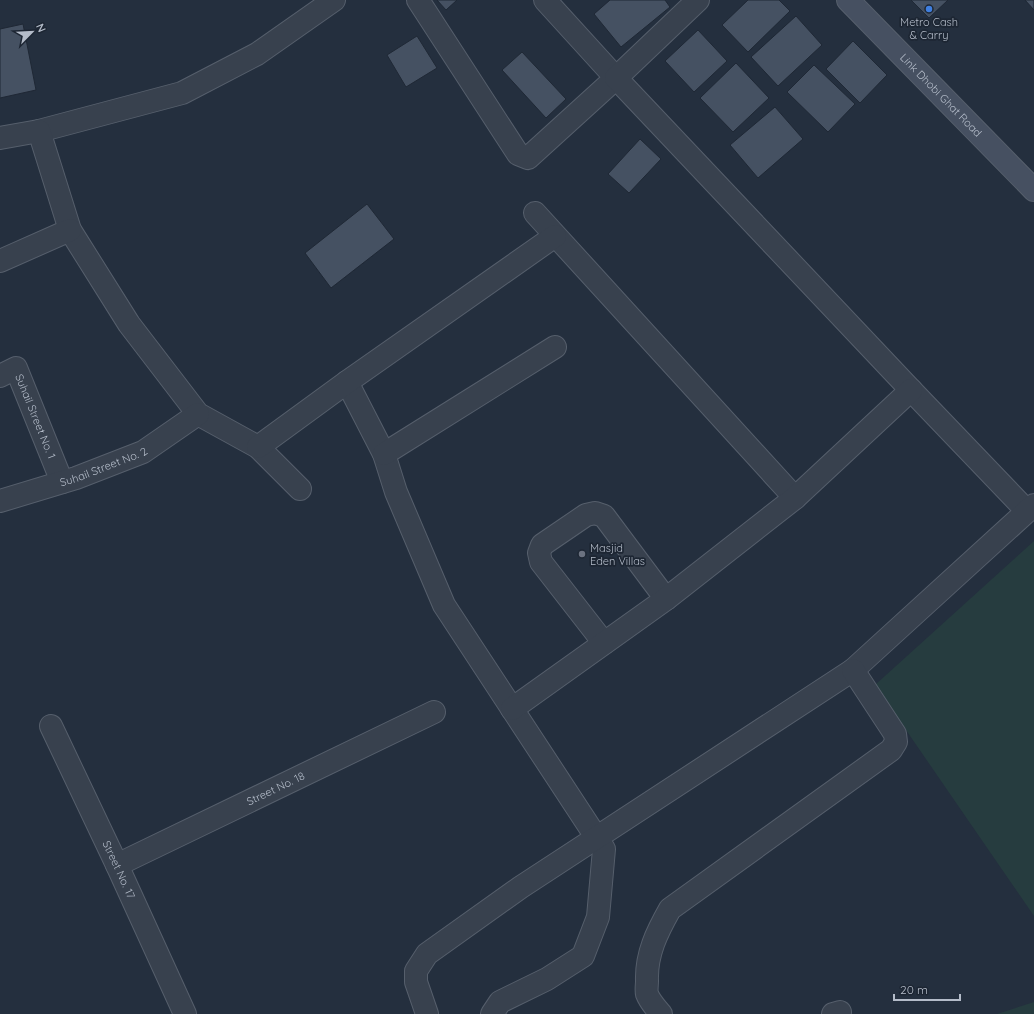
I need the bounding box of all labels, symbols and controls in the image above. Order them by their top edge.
marker: Metro Cash & Carry [924,4,934,14]
north arrow [12,12,52,52]
place label: Metro Cash & Carry [900,15,958,42]
text: N [33,21,49,34]
street label: Link Dhobi Ghat Road [897,50,985,140]
street label: Suhail Street No. 1 [12,372,59,461]
street label: Suhail Street No. 2 [58,444,150,489]
place label: Masjid Eden Villas [590,541,645,568]
marker: Masjid Eden Villas [577,549,587,559]
street label: Street No. 18 [244,769,307,808]
street label: Street No. 17 [99,838,139,901]
scale bar [894,976,960,1002]
text: 20 m [900,982,928,997]

